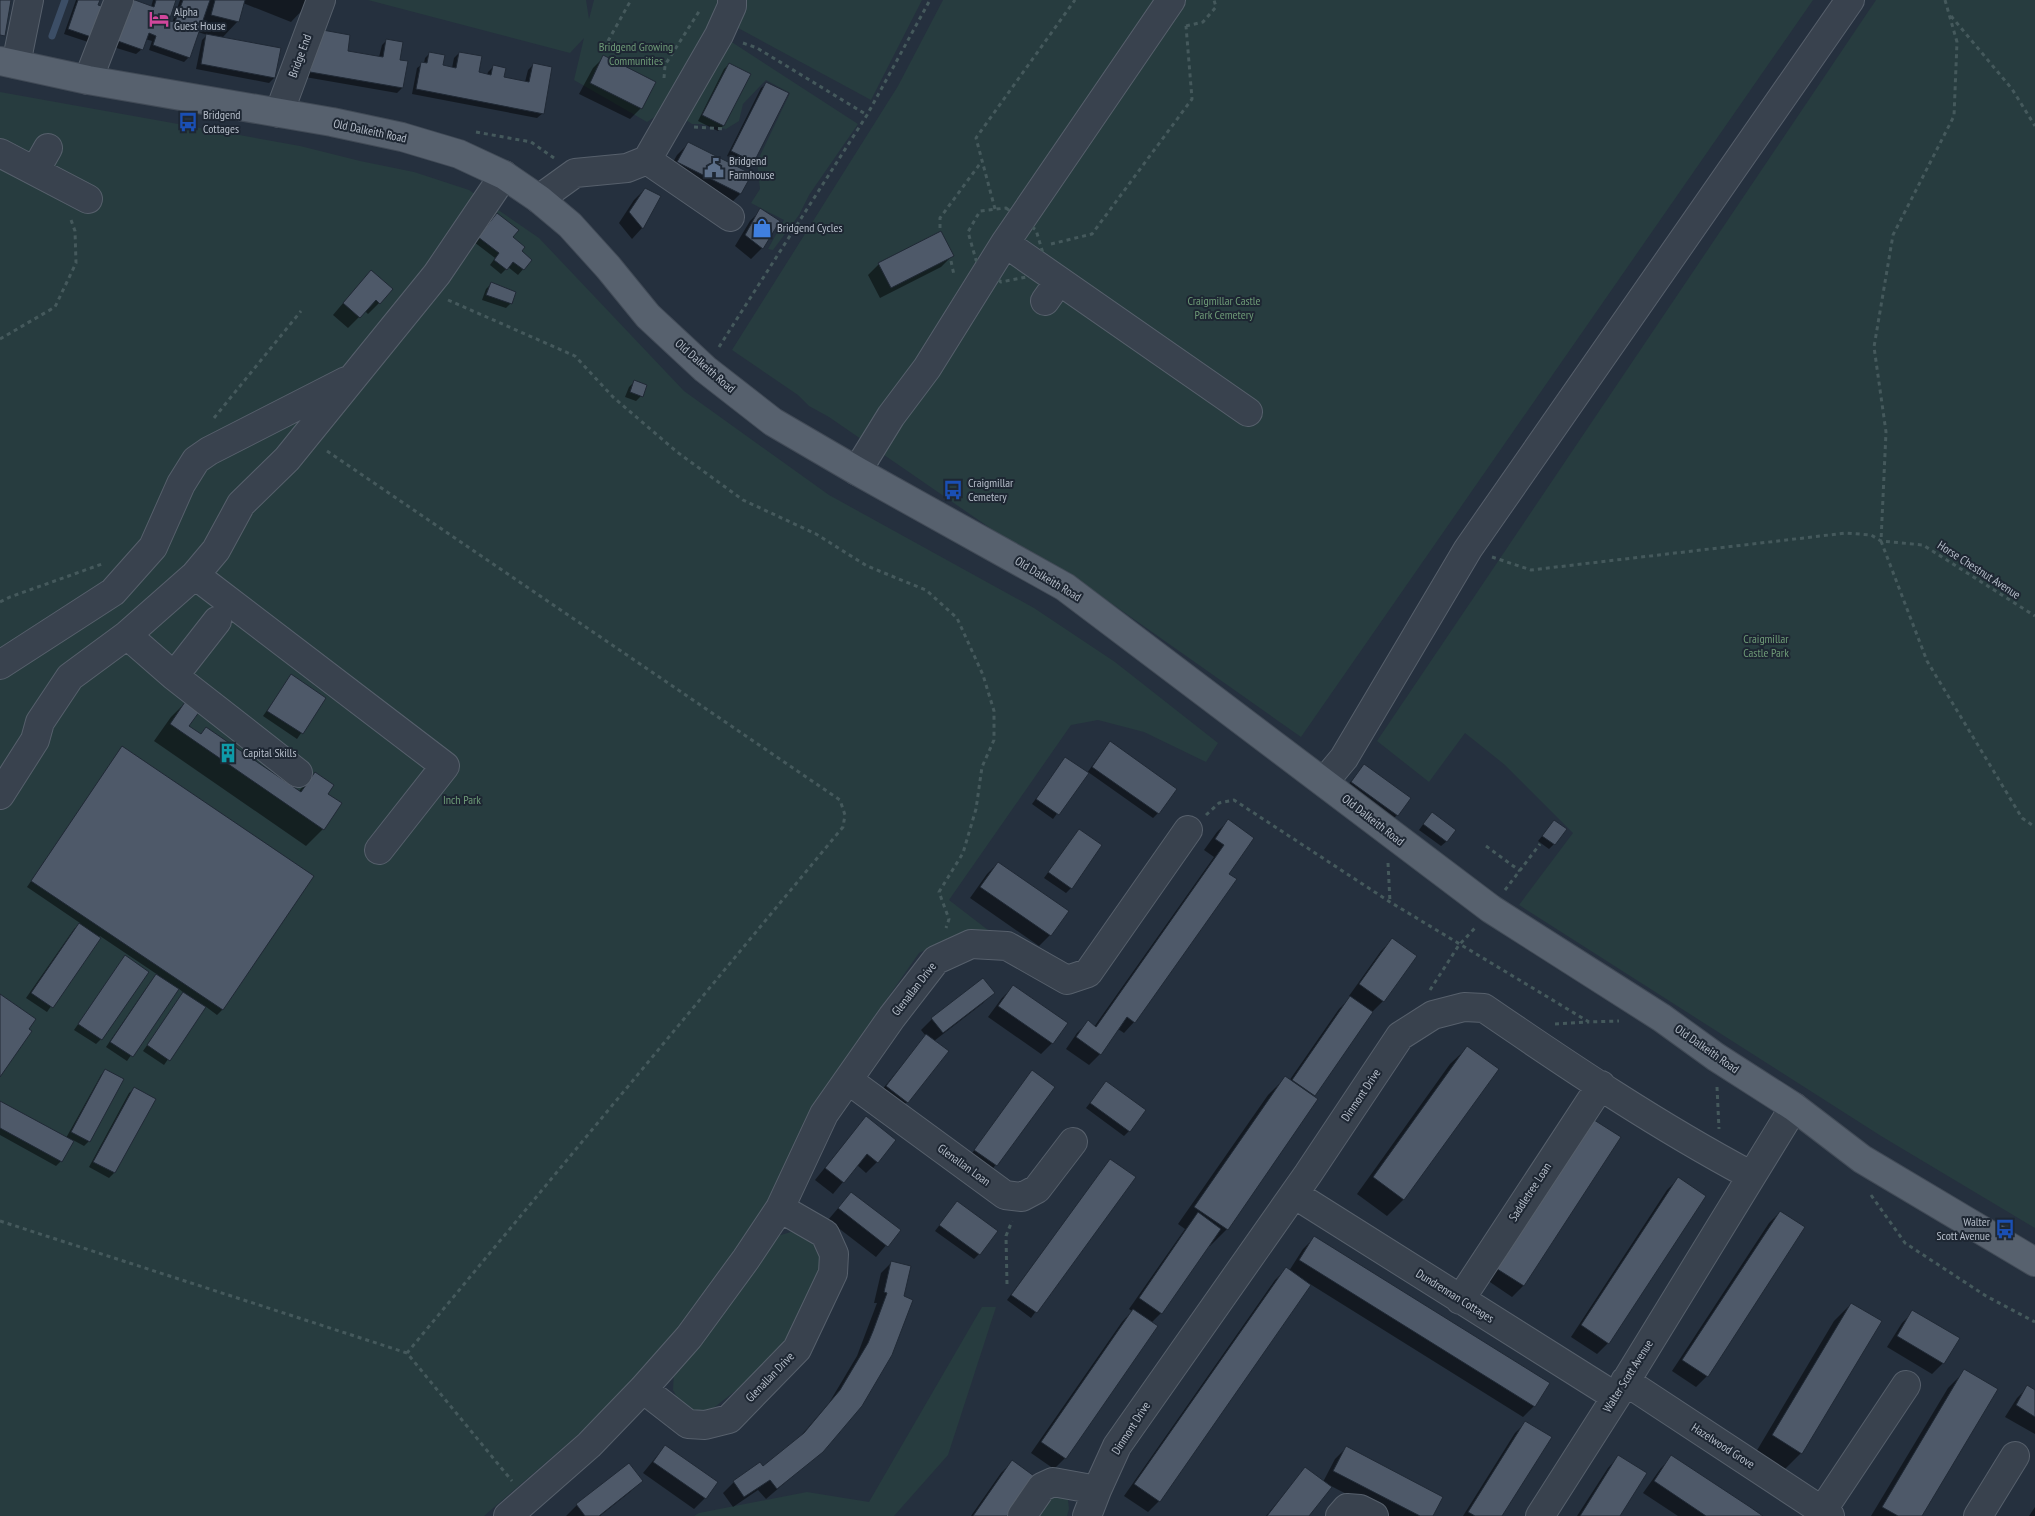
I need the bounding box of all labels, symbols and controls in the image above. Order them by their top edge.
place label: Alpha Guest House [174,4,226,33]
hotel icon: Alpha Guest House [148,8,170,30]
street label: Bridge End [285,32,314,80]
park label: Bridgend Growing Communities [599,39,673,68]
place label: Bridgend Cottages [203,107,240,136]
bus stop icon: Bridgend Cottages [177,111,199,133]
street label: Old Dalkeith Road [332,115,408,146]
place label: Bridgend Farmhouse [729,153,775,182]
public building icon: Bridgend Farmhouse [703,157,725,179]
shop icon: Bridgend Cycles [751,217,773,239]
place label: Bridgend Cycles [777,220,843,235]
park label: Craigmillar Castle Park Cemetery [1187,293,1261,322]
street label: Old Dalkeith Road [672,335,738,396]
place label: Craigmillar Cemetery [968,475,1014,504]
bus stop icon: Craigmillar Cemetery [942,479,964,501]
street label: Horse Chestnut Avenue [1935,537,2024,602]
street label: Old Dalkeith Road [1012,553,1084,604]
park label: Craigmillar Castle Park [1743,631,1789,660]
building icon: Capital Skills [217,742,239,764]
place label: Capital Skills [243,745,296,760]
street label: Old Dalkeith Road [1339,791,1407,849]
park label: Inch Park [443,792,481,807]
street label: Glenallan Drive [888,959,939,1018]
street label: Old Dalkeith Road [1672,1021,1742,1076]
street label: Dinmont Drive [1338,1066,1384,1124]
street label: Glenallan Loan [935,1140,994,1189]
street label: Saddletree Loan [1505,1160,1554,1224]
place label: Walter Scott Avenue [1936,1214,1991,1243]
bus stop icon: Walter Scott Avenue [1994,1218,2016,1240]
street label: Dundrennan Cottages [1413,1266,1497,1326]
street label: Walter Scott Avenue [1599,1337,1656,1415]
street label: Glenallan Drive [742,1348,797,1405]
street label: Dinmont Drive [1108,1398,1153,1457]
street label: Hazelwood Grove [1689,1420,1758,1472]

